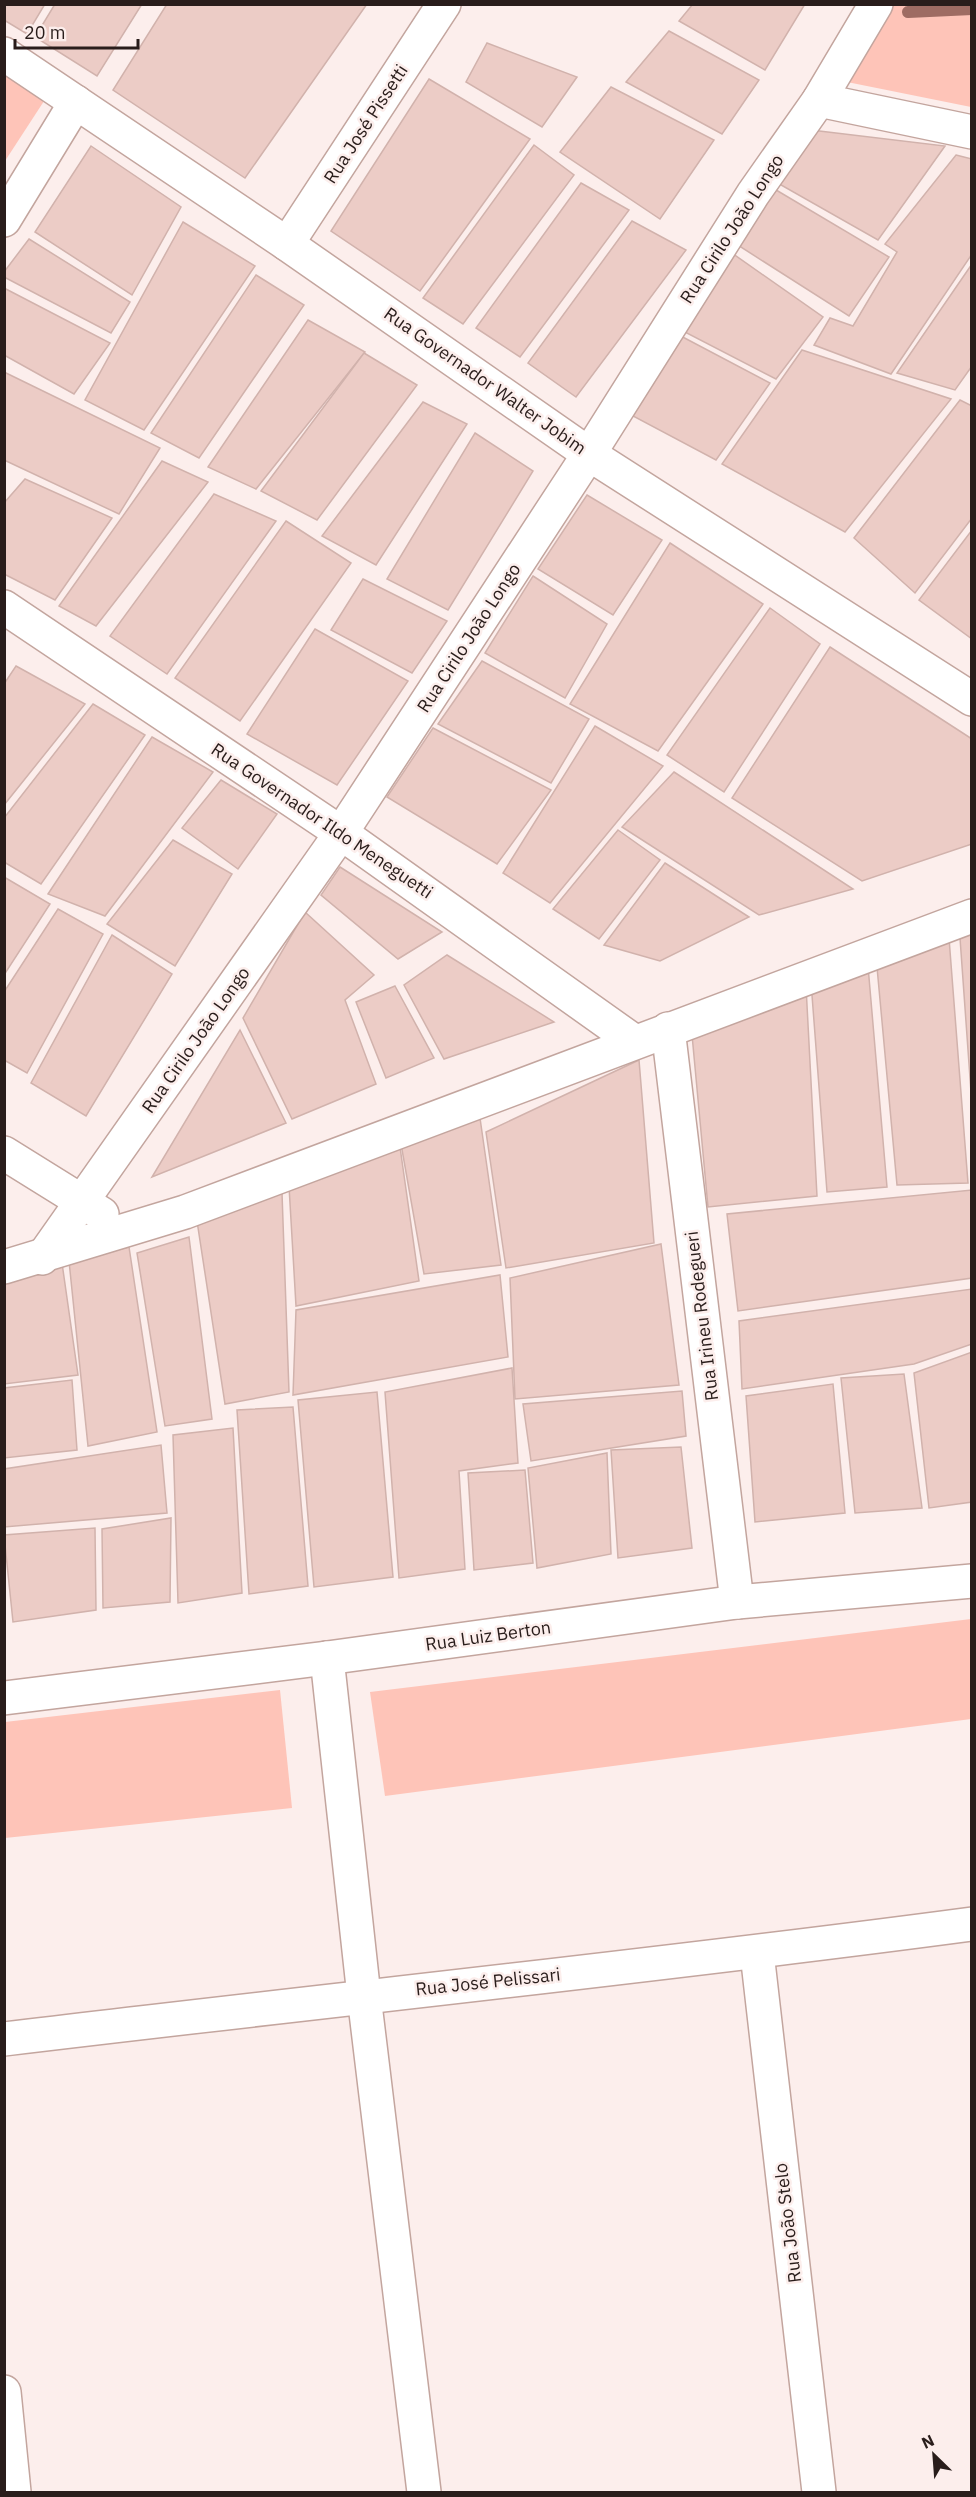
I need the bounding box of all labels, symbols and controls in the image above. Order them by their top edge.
scale bar [15,12,138,50]
text: 20 m [24,21,66,44]
street label: Rua José Pissetti [319,60,413,188]
street label: Rua Cirilo João Longo [675,150,788,308]
street label: Rua Governador Walter Jobim [380,302,591,459]
street label: Rua Cirilo João Longo [412,559,525,717]
street label: Rua Governador Ildo Meneguetti [207,738,438,904]
street label: Rua Cirilo João Longo [136,962,255,1117]
street label: Rua Irineu Rodegueri [680,1230,723,1402]
street label: Rua Luiz Berton [424,1615,552,1656]
street label: Rua José Pelissari [414,1962,562,2001]
street label: Rua João Stelo [769,2162,806,2284]
north arrow [904,2425,964,2485]
text: N [918,2430,937,2453]

